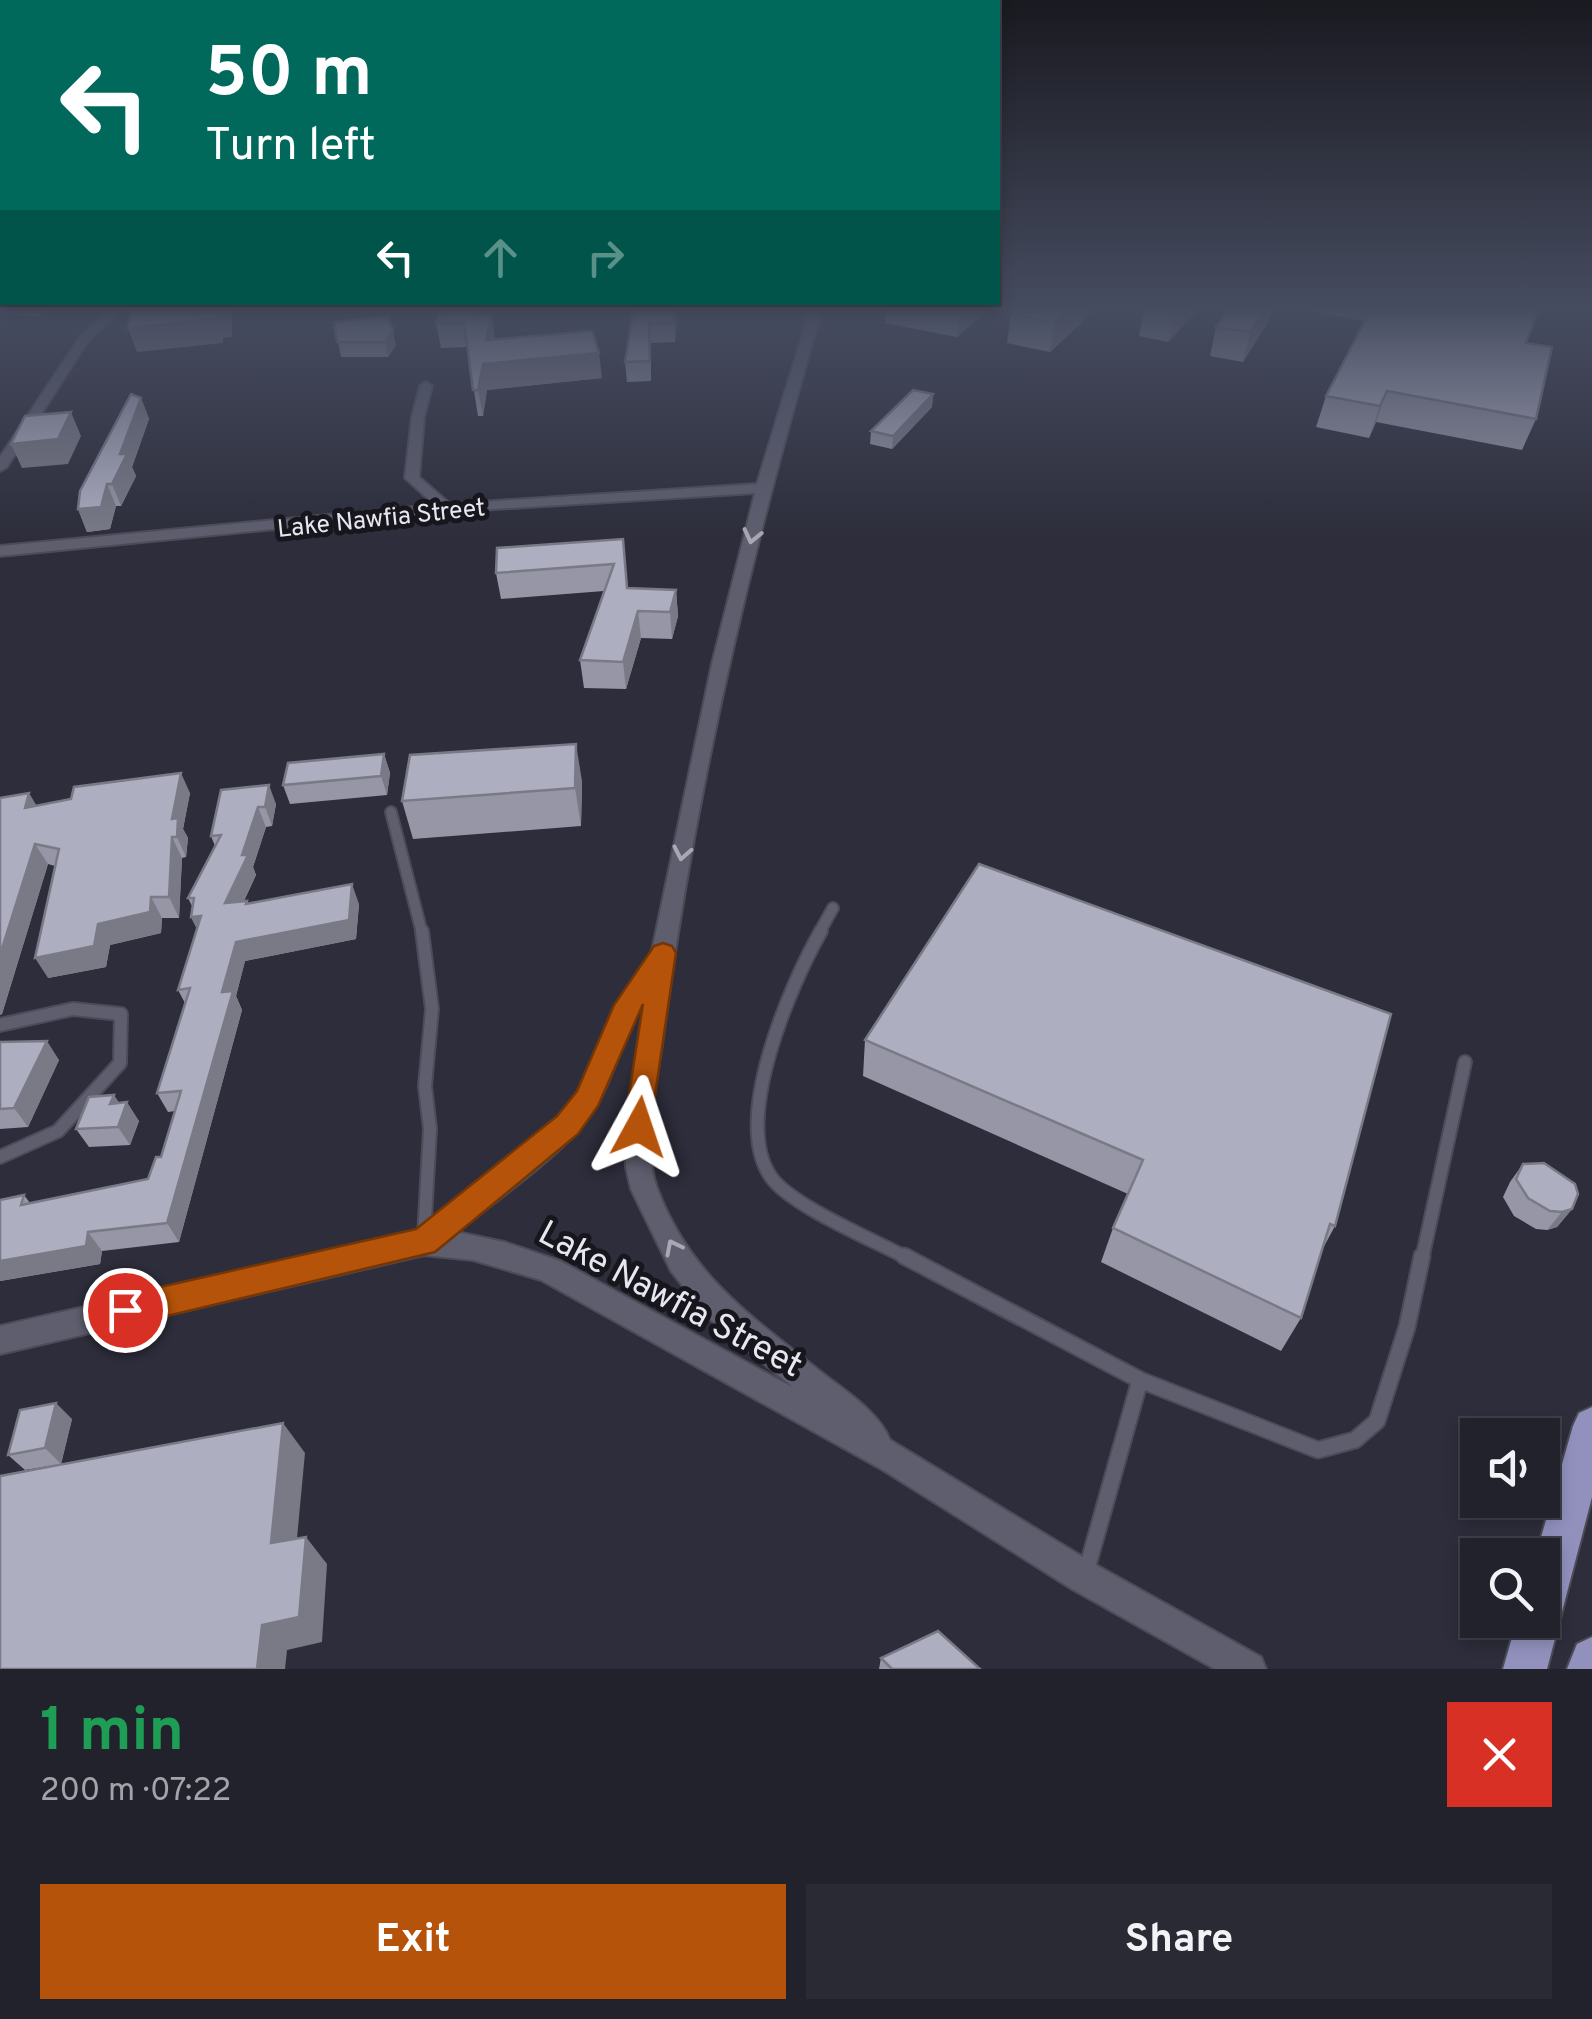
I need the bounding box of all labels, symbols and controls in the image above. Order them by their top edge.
text: 50 m [205,32,372,121]
icon: left [40,40,170,170]
text: Turn left [205,119,376,176]
icon: left [368,230,423,285]
icon: ahead [473,230,528,285]
icon: right [578,230,633,285]
street label: Lake Nawfia Street [276,493,487,547]
one-way arrow [742,527,763,544]
one-way arrow [672,845,693,862]
position arrow [587,1075,691,1179]
street label: Lake Nawfia Street [530,1212,809,1389]
one-way arrow [666,1240,685,1258]
pin [83,1268,168,1353]
icon: arrive [98,1283,153,1338]
map controls [1460,1418,1560,1638]
button: sound [1460,1418,1560,1518]
button: search [1460,1538,1560,1638]
text: 1 min [40,1696,184,1772]
button: close [1447,1702,1552,1807]
text: 200 m · 07:22 [40,1772,231,1812]
button: Exit [40,1884,786,1999]
button: Share [806,1884,1552,1999]

